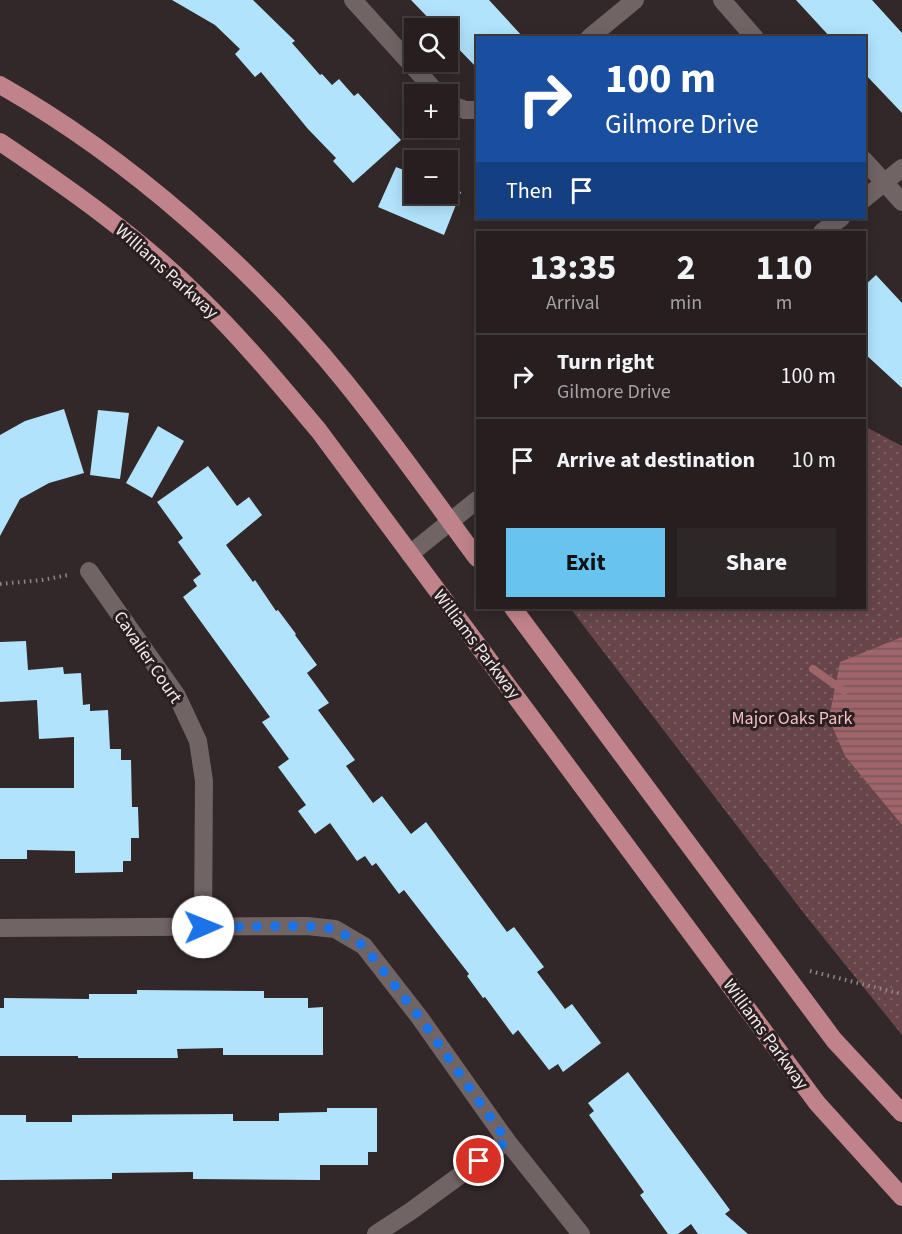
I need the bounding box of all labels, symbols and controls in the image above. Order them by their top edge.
map controls [404,18,458,204]
button: search [404,18,458,72]
text: 100 m [605,49,716,109]
icon: right [506,60,584,138]
button: + [404,84,458,138]
text: Gilmore Drive [605,105,759,144]
button: − [404,150,458,204]
icon: arrive [565,174,598,207]
text: Then [506,175,553,207]
street label: Williams Parkway [110,218,224,325]
text: 13:35 [529,242,616,293]
text: 2 [676,242,695,293]
text: 110 [756,242,813,293]
text: Arrival [546,289,600,317]
text: min [670,289,702,317]
text: m [776,289,792,317]
text: Turn right [557,346,654,378]
icon: right [506,360,539,393]
text: 100 m [781,360,836,392]
text: Gilmore Drive [557,378,671,406]
icon: arrive [506,444,539,477]
text: Arrive at destination [557,444,755,476]
text: 10 m [791,444,836,476]
button: Exit [506,528,665,597]
button: Share [677,528,836,597]
street label: Williams Parkway [427,584,526,705]
street label: Cavalier Court [107,606,188,708]
park label: Major Oaks Park [732,706,853,731]
position arrow [171,895,235,959]
street label: Williams Parkway [717,974,815,1095]
pin [453,1135,504,1186]
icon: arrive [462,1144,495,1177]

